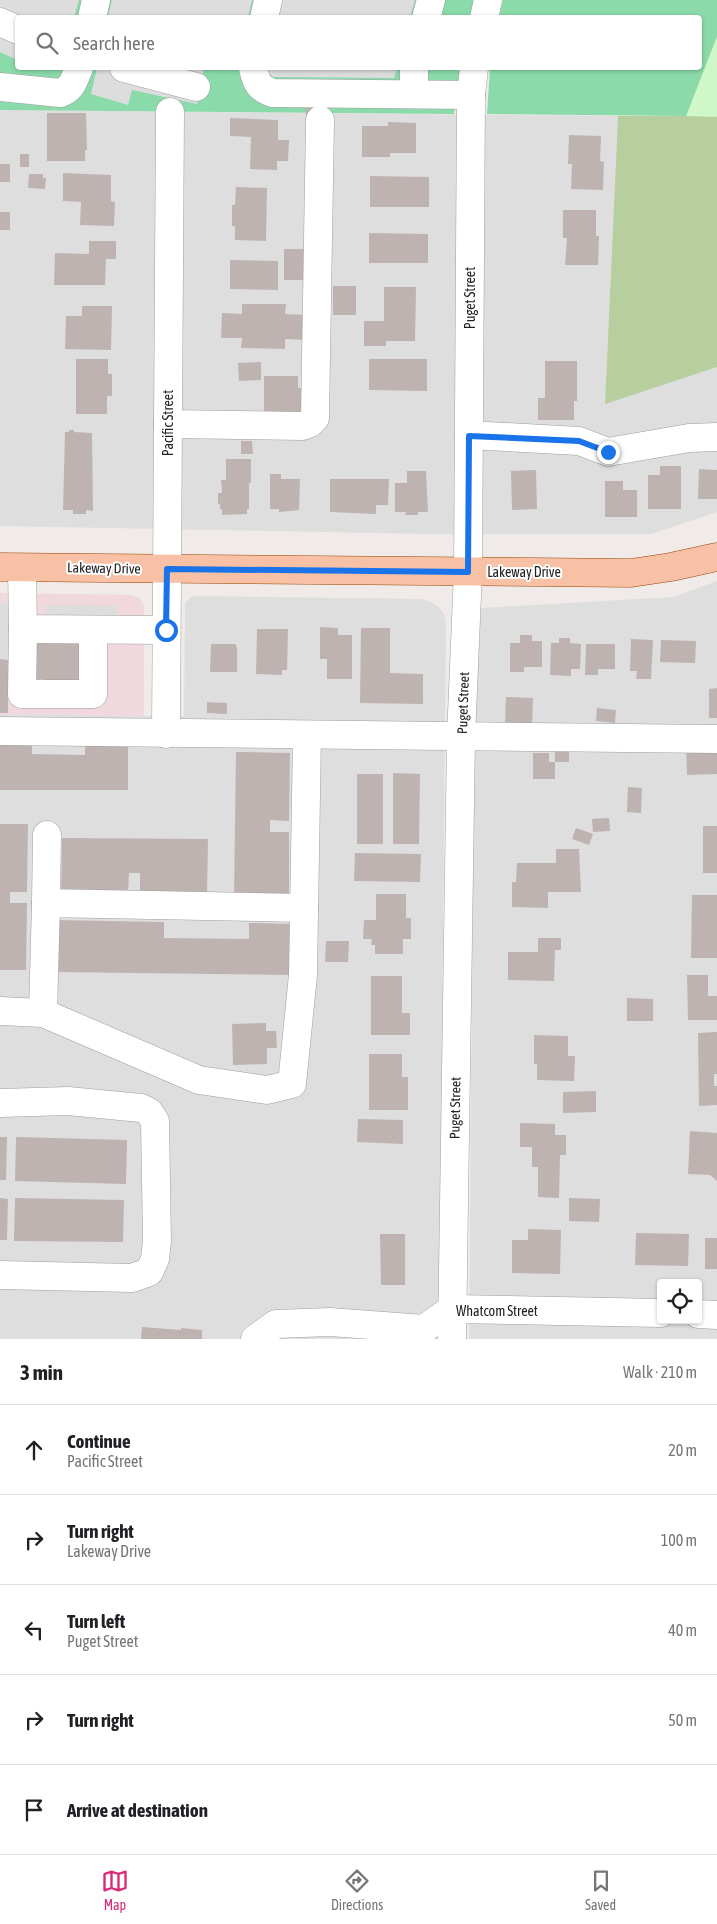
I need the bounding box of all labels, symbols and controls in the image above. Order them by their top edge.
search box [15,15,702,70]
icon: search [33,29,61,57]
text: Search here [73,32,155,54]
street label: Puget Street [462,267,478,329]
street label: Pacific Street [160,390,176,456]
route end [597,441,620,464]
street label: Lakeway Drive [67,559,141,577]
street label: Lakeway Drive [487,564,561,580]
route start [155,619,178,642]
street label: Puget Street [454,672,472,734]
street label: Puget Street [446,1077,464,1139]
map controls [657,1279,702,1324]
button: locate [657,1279,702,1324]
street label: Whatcom Street [456,1303,538,1319]
text: 3 min [20,1360,63,1384]
text: Walk · 210 m [623,1363,697,1381]
text: Continue [67,1430,131,1452]
icon: ahead [20,1436,48,1464]
text: 20 m [668,1441,697,1459]
text: Pacific Street [67,1452,143,1470]
text: Turn right [67,1520,134,1542]
icon: right [20,1526,48,1554]
text: 100 m [661,1531,697,1549]
text: Lakeway Drive [67,1542,151,1560]
text: Turn left [67,1610,125,1632]
icon: left [20,1616,48,1644]
text: 40 m [668,1621,697,1639]
text: Puget Street [67,1632,138,1650]
icon: right [20,1706,48,1734]
text: Turn right [67,1709,134,1731]
text: 50 m [668,1711,697,1729]
icon: arrive [20,1796,48,1824]
text: Arrive at destination [67,1799,208,1821]
tab: Map [101,1867,129,1913]
tab: Directions [331,1867,383,1913]
tab: Saved [585,1867,616,1913]

